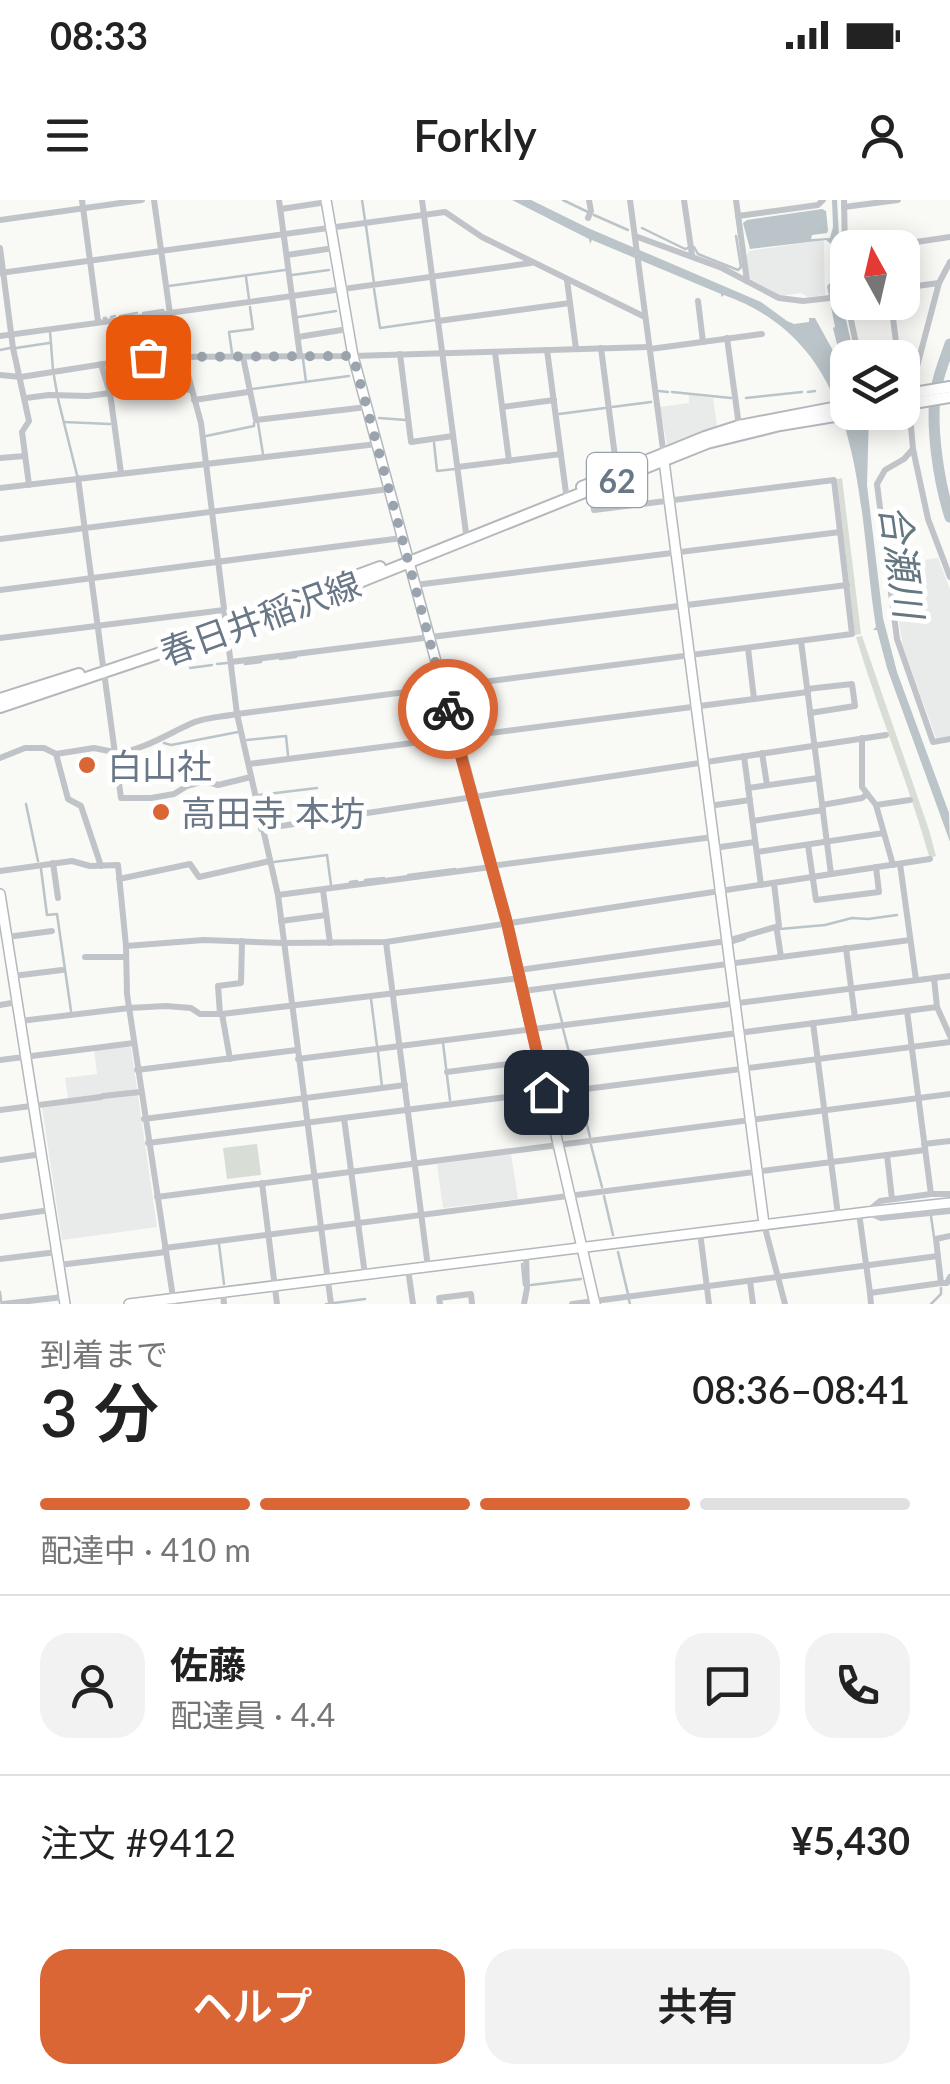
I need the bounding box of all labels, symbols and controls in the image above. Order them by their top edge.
text: 08:33 [50,12,148,58]
icon: menu [40,108,95,163]
text: Forkly [413,108,537,162]
icon: person [855,108,910,163]
north arrow [830,230,920,320]
map controls [830,230,920,430]
pin [106,315,191,400]
icon: bag [121,330,176,385]
button: layers [830,340,920,430]
road number: 62 [587,453,647,507]
water label: 合瀬川 [872,501,934,625]
street label: 春日井稲沢線 [154,561,366,673]
courier [398,659,498,759]
icon: bike [421,682,476,737]
place label: 白山社 [107,744,212,786]
marker: 白山社 [76,754,98,776]
place label: 高田寺 本坊 [181,791,365,833]
marker: 高田寺 本坊 [150,801,172,823]
pin [504,1050,589,1135]
icon: home [519,1065,574,1120]
text: 到着まで [40,1334,168,1373]
text: 08:36–08:41 [692,1366,910,1412]
text: 3 分 [40,1373,159,1451]
text: 配達中 · 410 m [40,1530,251,1569]
button: person [40,1633,145,1738]
button: chat [675,1633,780,1738]
button: phone [805,1633,910,1738]
text: 佐藤 [170,1641,246,1687]
text: 配達員 · 4.4 [170,1695,335,1734]
text: ¥5,430 [791,1817,910,1863]
text: 注文 #9412 [40,1819,236,1865]
button: ヘルプ [40,1949,465,2064]
button: 共有 [485,1949,910,2064]

